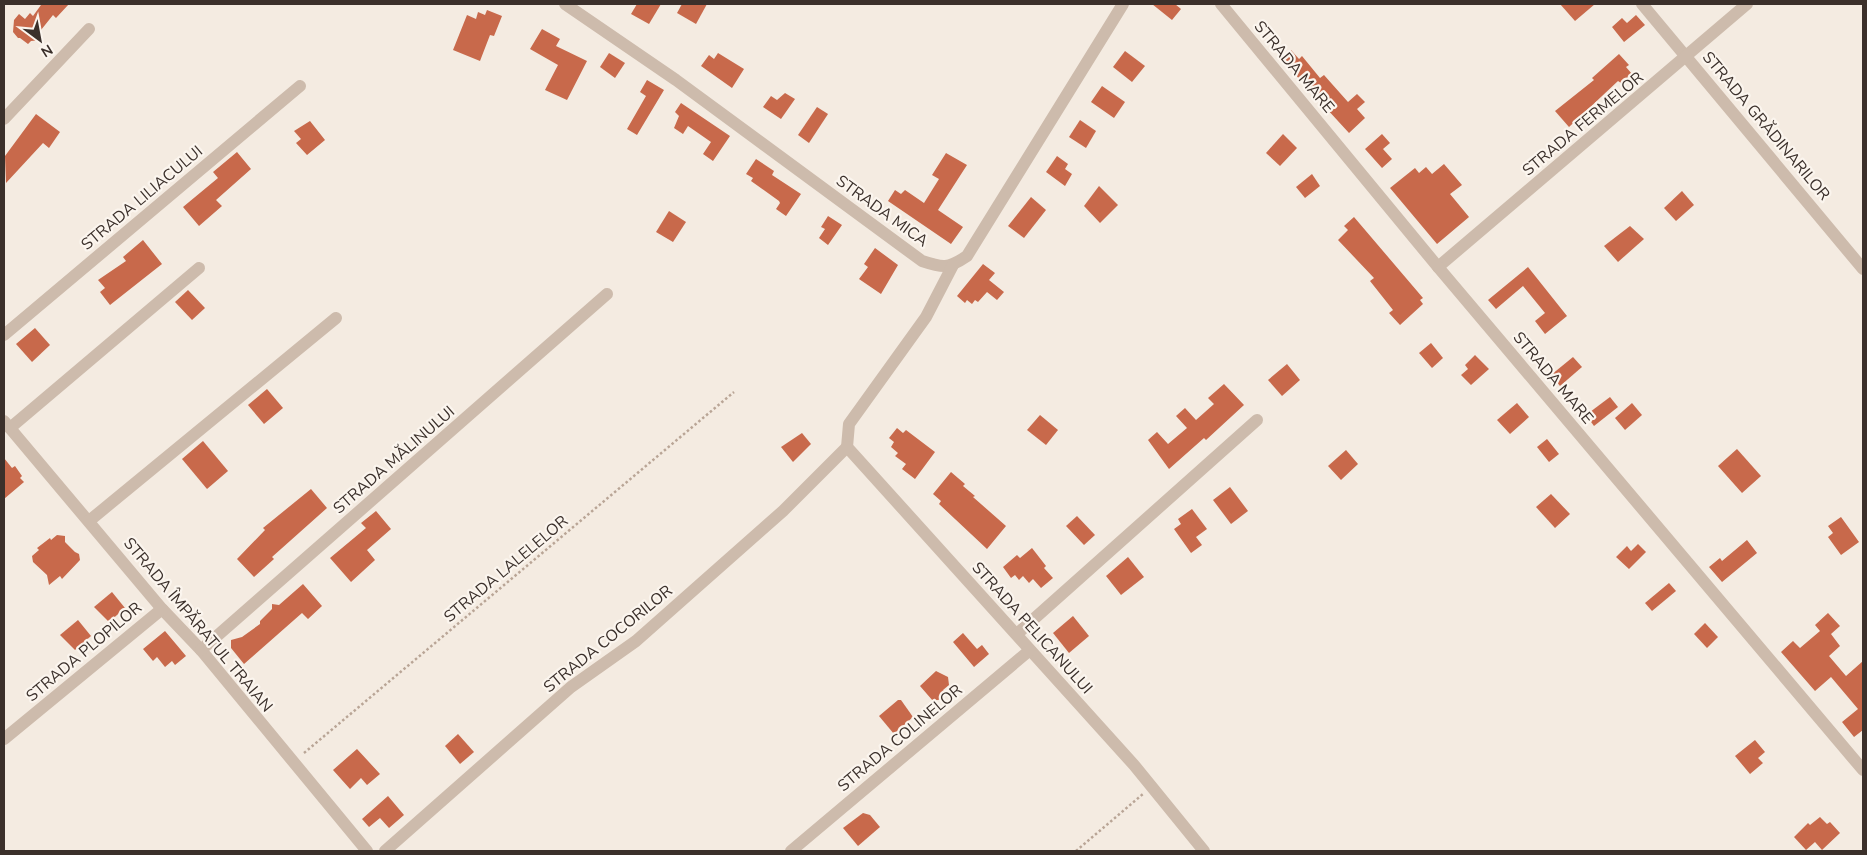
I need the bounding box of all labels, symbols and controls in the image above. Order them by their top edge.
north arrow [15,15,65,65]
street label: STRADA MARE [1249,16,1339,118]
text: N [37,40,56,61]
street label: STRADA GRĂDINARILOR [1697,47,1835,205]
street label: STRADA FERMELOR [1518,67,1648,181]
street label: STRADA LILIACULUI [77,141,207,255]
street label: STRADA MICA [832,170,933,252]
street label: STRADA MARE [1508,327,1598,429]
street label: STRADA MĂLINULUI [328,401,460,519]
street label: STRADA LALELELOR [439,510,573,628]
street label: STRADA ÎMPĂRATUL TRAIAN [118,533,278,717]
street label: STRADA PELICANULUI [967,557,1097,699]
street label: STRADA COCORILOR [539,580,677,698]
street label: STRADA PLOPILOR [22,597,147,707]
street label: STRADA COLINELOR [833,679,967,797]

